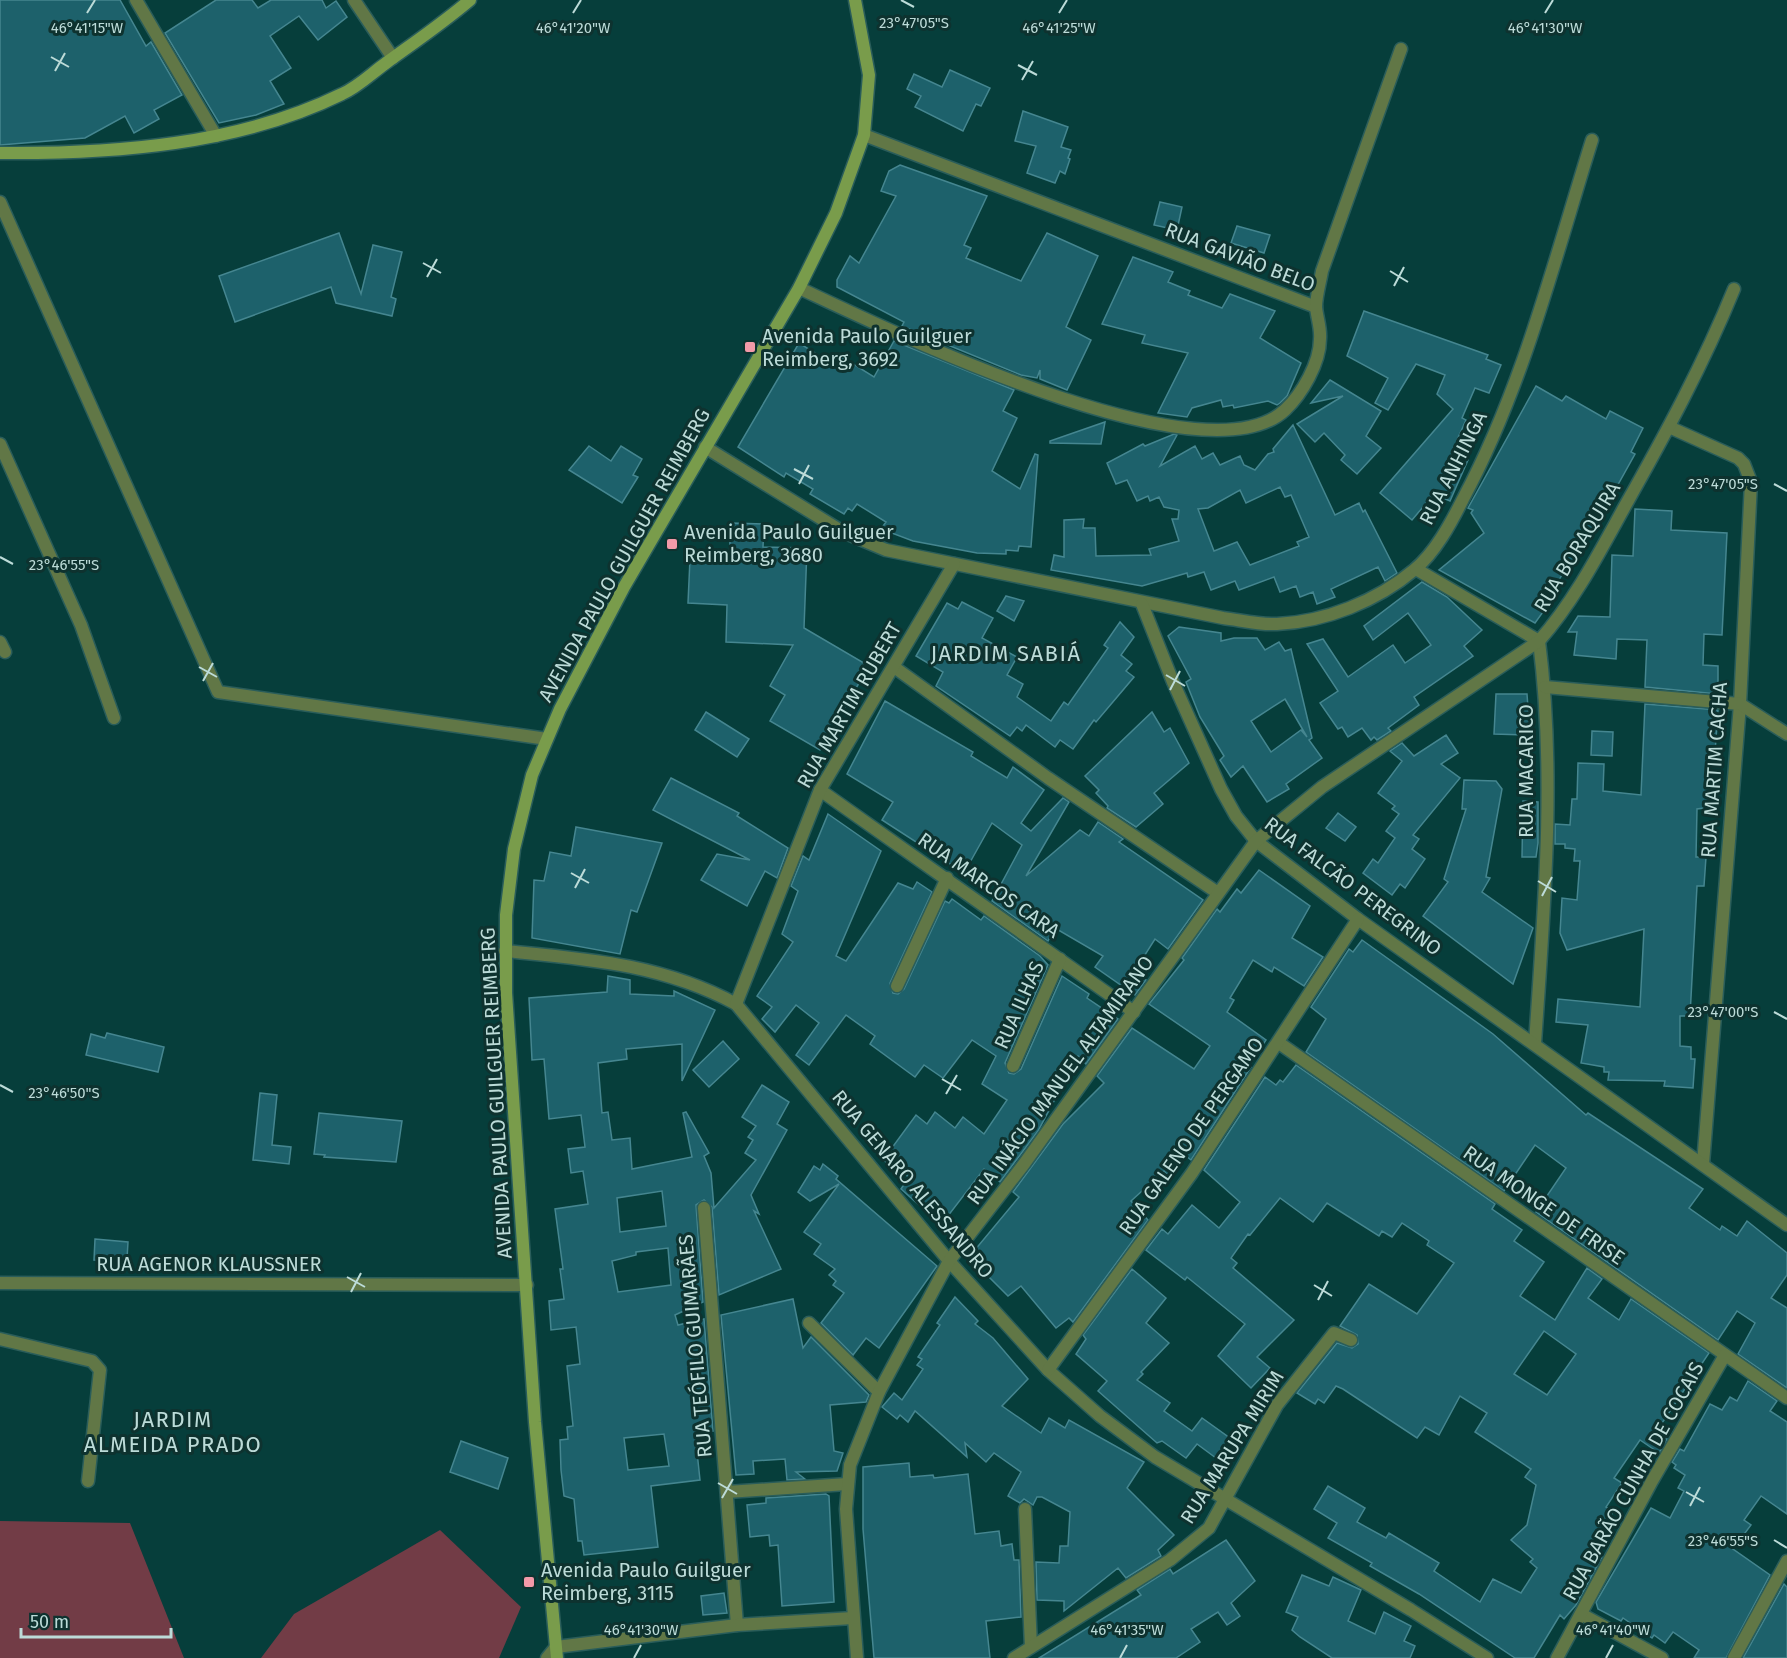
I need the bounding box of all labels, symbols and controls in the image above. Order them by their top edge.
text: 23°47'05"S [879,14,949,32]
text: 46°41'15"W [51,19,124,37]
text: 46°41'20"W [536,19,611,37]
text: 46°41'25"W [1022,19,1096,37]
text: 46°41'30"W [1508,19,1583,37]
street label: RUA GAVIÃO BELO [1162,217,1318,297]
place label: Avenida Paulo Guilguer Reimberg, 3692 [762,324,972,371]
marker: Avenida Paulo Guilguer Reimberg, 3692 [743,340,757,354]
street label: AVENIDA PAULO GUILGUER REIMBERG [533,404,715,706]
street label: RUA ANHINGA [1414,407,1492,529]
text: 23°47'05"S [1688,475,1758,493]
street label: RUA BORAQUIRA [1529,477,1626,616]
place label: Avenida Paulo Guilguer Reimberg, 3680 [684,520,894,567]
marker: Avenida Paulo Guilguer Reimberg, 3680 [665,537,679,551]
text: 23°46'55"S [29,556,99,574]
street label: RUA MARTIM RUBERT [792,617,907,792]
district label: JARDIM SABIÁ [930,640,1082,667]
street label: RUA MARTIM CACHA [1696,681,1732,859]
street label: RUA MACARICO [1514,704,1538,838]
street label: RUA FALCÃO PEREGRINO [1260,812,1446,960]
street label: RUA MARCOS CARA [913,827,1065,943]
street label: AVENIDA PAULO GUILGUER REIMBERG [475,927,517,1259]
street label: RUA INÁCIO MANUEL ALTAMIRANO [962,951,1158,1209]
street label: RUA ILHAS [989,957,1049,1053]
text: 23°47'00"S [1688,1003,1758,1021]
street label: RUA GALENO DE PERGAMO [1114,1033,1268,1239]
text: 23°46'50"S [28,1084,100,1102]
street label: RUA GENARO ALESSANDRO [827,1085,999,1283]
street label: RUA MONGE DE FRISE [1459,1140,1629,1270]
street label: RUA TEÓFILO GUIMARÃES [673,1233,717,1459]
street label: RUA AGENOR KLAUSSNER [96,1252,322,1276]
street label: RUA BARÃO CUNHA DE COCAIS [1557,1357,1709,1604]
street label: RUA MARUPA MIRIM [1175,1366,1289,1528]
district label: JARDIM ALMEIDA PRADO [84,1406,262,1458]
text: 23°46'55"S [1688,1532,1758,1550]
place label: Avenida Paulo Guilguer Reimberg, 3115 [541,1558,751,1605]
marker: Avenida Paulo Guilguer Reimberg, 3115 [522,1575,536,1589]
scale bar [21,1601,171,1639]
text: 50 m [30,1611,69,1633]
text: 46°41'30"W [604,1621,679,1639]
text: 46°41'35"W [1090,1621,1164,1639]
text: 46°41'40"W [1576,1621,1651,1639]

